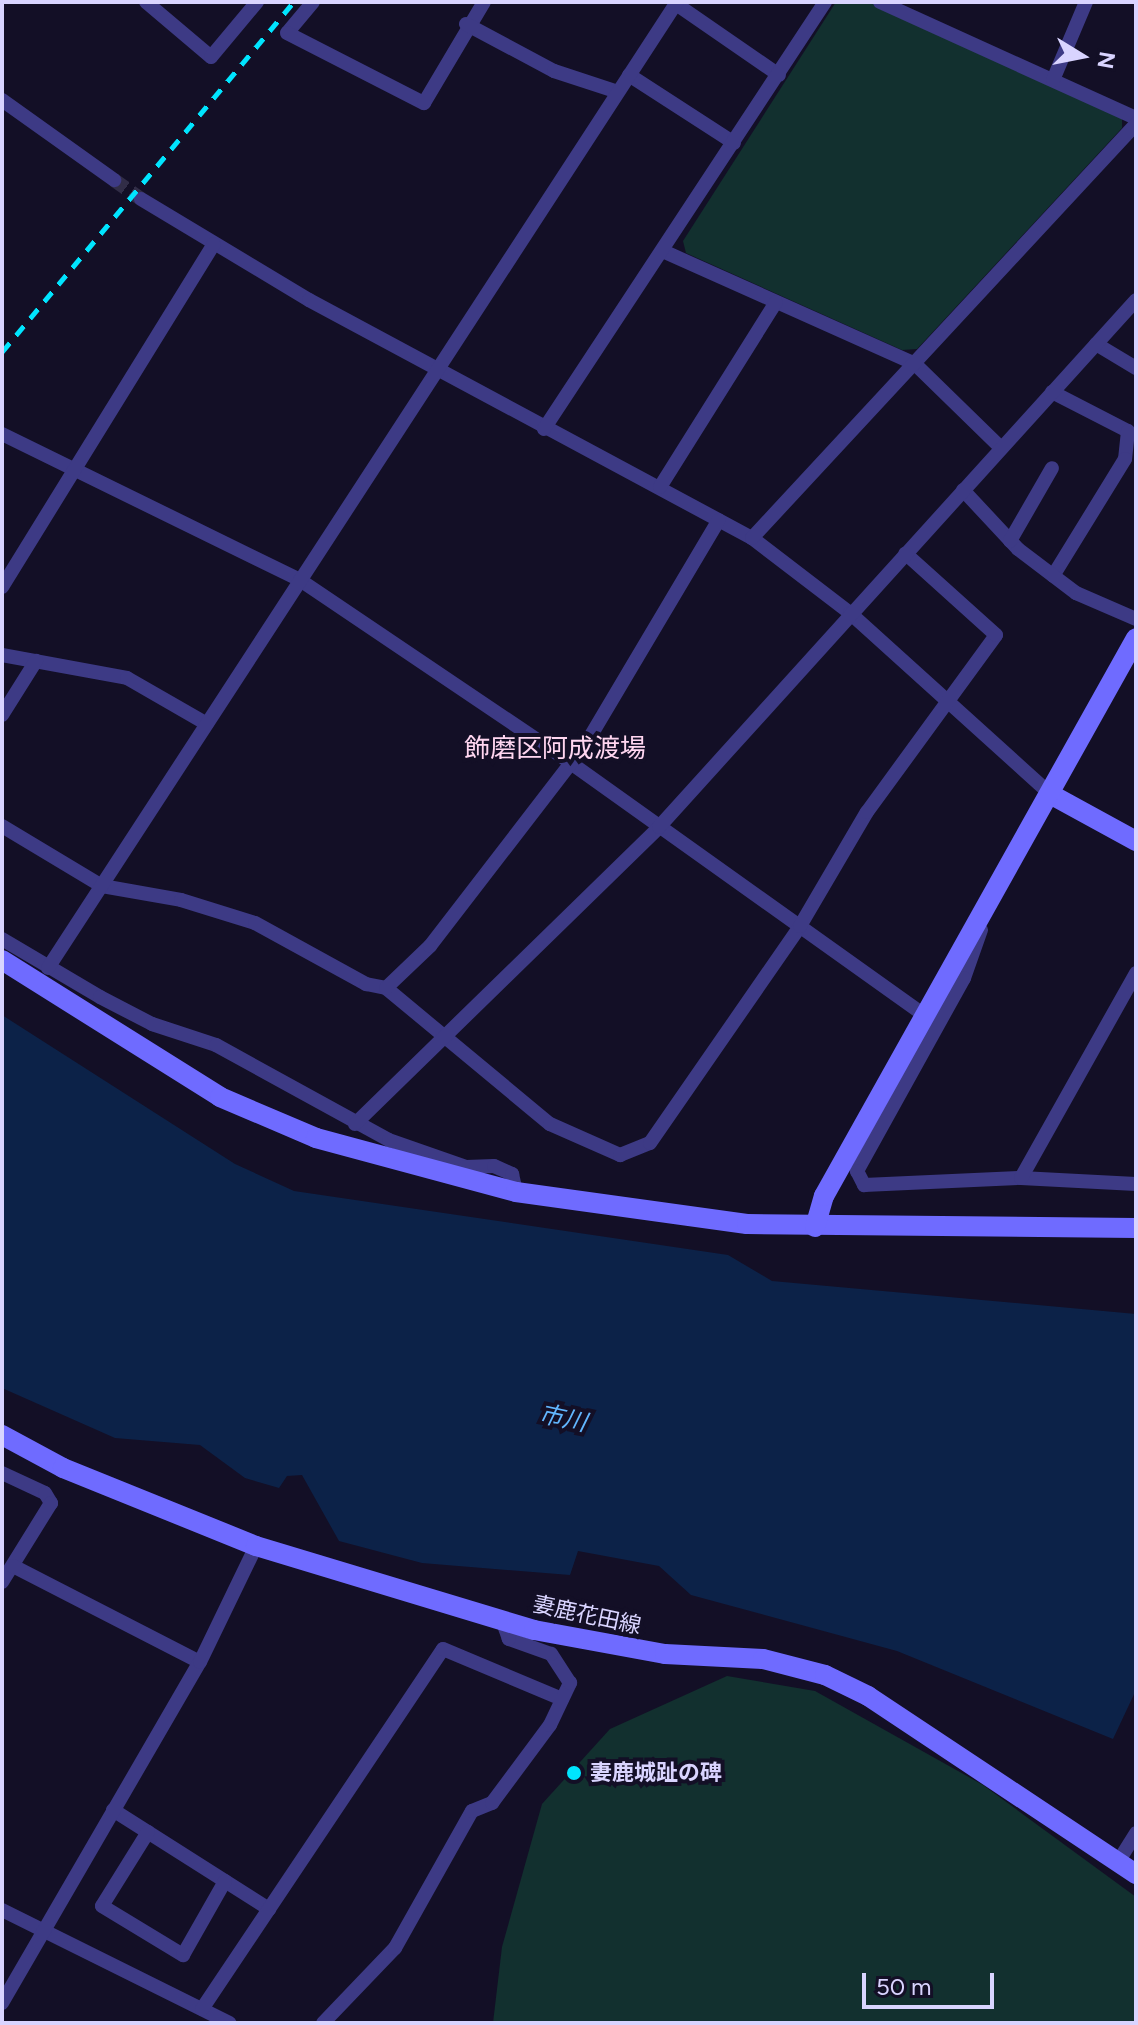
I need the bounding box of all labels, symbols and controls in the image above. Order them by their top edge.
north arrow [1042,16,1122,96]
text: N [1091,50,1121,71]
district label: 飾磨区阿成渡場 [464,733,646,765]
water label: 市川 [537,1399,589,1437]
street label: 妻鹿花田線 [530,1591,644,1639]
place label: 妻鹿城趾の碑 [590,1760,722,1786]
marker: 妻鹿城趾の碑 [565,1764,583,1782]
scale bar [866,1957,998,2007]
text: 50 m [876,1972,932,2001]

